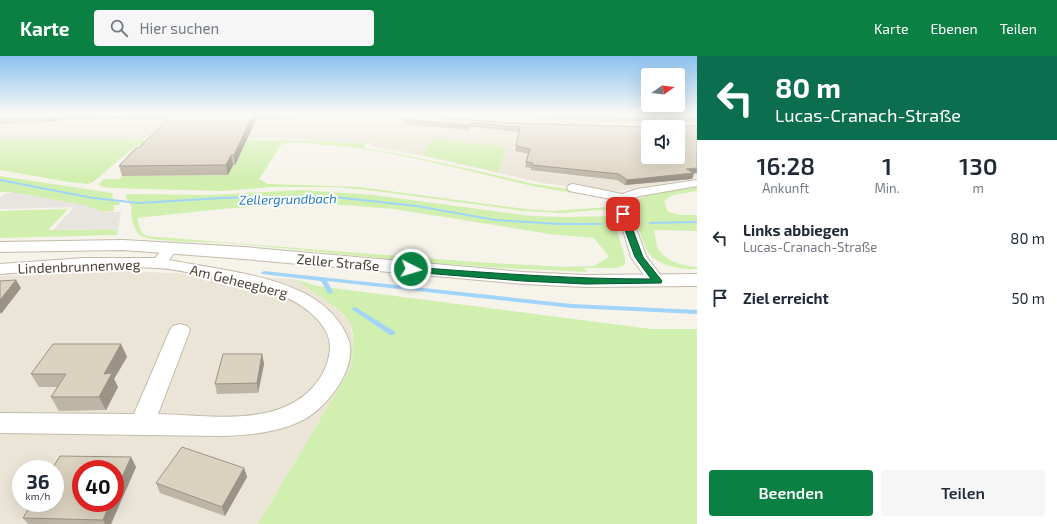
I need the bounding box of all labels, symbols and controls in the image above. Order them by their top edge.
search box [94,10,374,46]
text: Karte [20,17,70,40]
icon: search [108,17,130,39]
text: Hier suchen [140,19,219,37]
text: Karte [874,20,909,37]
text: Ebenen [931,20,978,37]
text: Teilen [1000,20,1037,37]
north arrow [641,68,685,112]
map controls [641,68,685,164]
text: 80 m [775,70,841,104]
icon: left [709,72,761,124]
text: Lucas-Cranach-Straße [775,104,961,126]
button: sound [641,120,685,164]
text: 16:28 [756,151,815,180]
text: 1 [882,151,892,180]
text: 130 [959,151,998,180]
text: Ankunft [762,180,809,196]
text: Min. [874,180,900,196]
text: m [973,180,984,196]
water label: Zellergrundbach [239,190,337,208]
pin [606,197,640,231]
icon: arrive [612,203,634,225]
text: Links abbiegen [743,221,849,239]
icon: left [709,227,731,249]
text: 80 m [1010,229,1045,247]
text: Lucas-Cranach-Straße [743,239,877,255]
position arrow [390,248,432,290]
street label: Zeller Straße [296,250,380,274]
street label: Lindenbrunnenweg [17,255,141,277]
street label: Am Geheegberg [188,261,290,301]
icon: arrive [709,287,731,309]
text: Ziel erreicht [743,289,829,307]
text: 50 m [1011,289,1045,307]
speed limit sign: 40 [72,460,124,512]
text: 36 [26,469,50,493]
button: Beenden [709,470,873,516]
button: Teilen [881,470,1045,516]
text: km/h [26,490,50,502]

